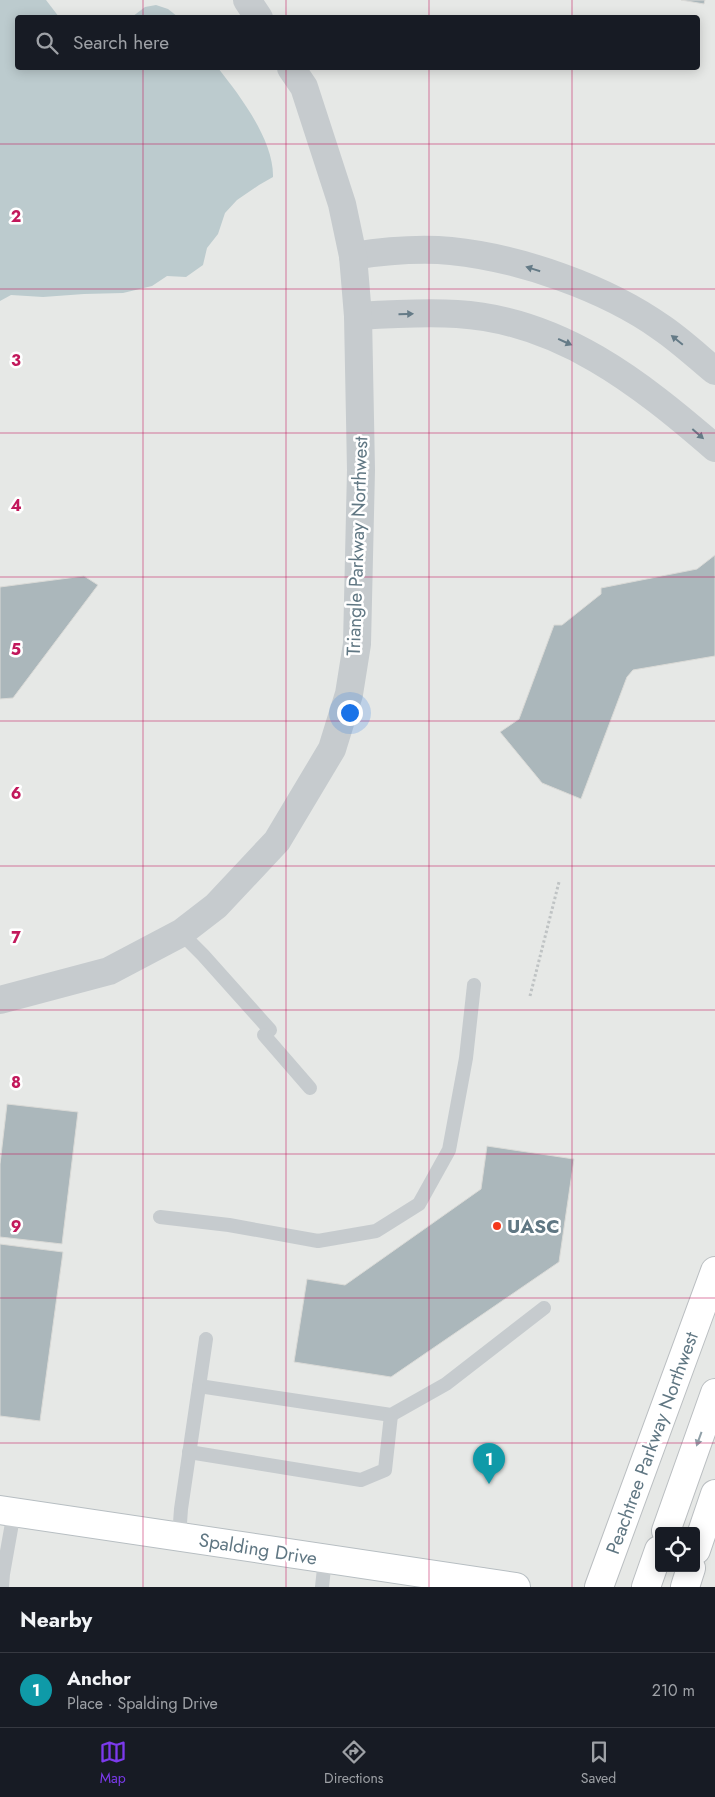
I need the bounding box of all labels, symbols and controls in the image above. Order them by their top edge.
search box [15,15,700,70]
icon: search [33,29,61,57]
text: Search here [73,29,169,56]
text: 2 [11,205,21,228]
one-way arrow [525,264,540,272]
one-way arrow [399,310,415,318]
one-way arrow [671,335,684,346]
one-way arrow [558,339,572,347]
text: 3 [11,349,21,372]
one-way arrow [692,428,705,439]
street label: Triangle Parkway Northwest [340,435,374,656]
text: 4 [10,494,22,517]
text: 5 [11,638,21,661]
your location [337,700,363,726]
text: 6 [11,782,21,805]
text: 7 [11,926,21,949]
text: 8 [11,1071,21,1094]
place label: UASC [507,1213,559,1240]
text: 9 [11,1215,21,1238]
marker: UASC [491,1220,503,1232]
street label: Peachtree Parkway Northwest [599,1328,705,1558]
one-way arrow [695,1431,702,1446]
pin: 1 [473,1443,505,1484]
street label: Spalding Drive [197,1526,319,1572]
map controls [655,1527,700,1572]
button: locate [655,1527,700,1572]
text: Nearby [20,1605,92,1635]
text: Anchor [67,1665,131,1692]
text: 1 [32,1679,40,1702]
text: 210 m [652,1679,695,1702]
text: Place · Spalding Drive [67,1692,218,1715]
tab: Map [99,1738,127,1788]
tab: Directions [324,1738,383,1788]
tab: Saved [581,1738,616,1788]

